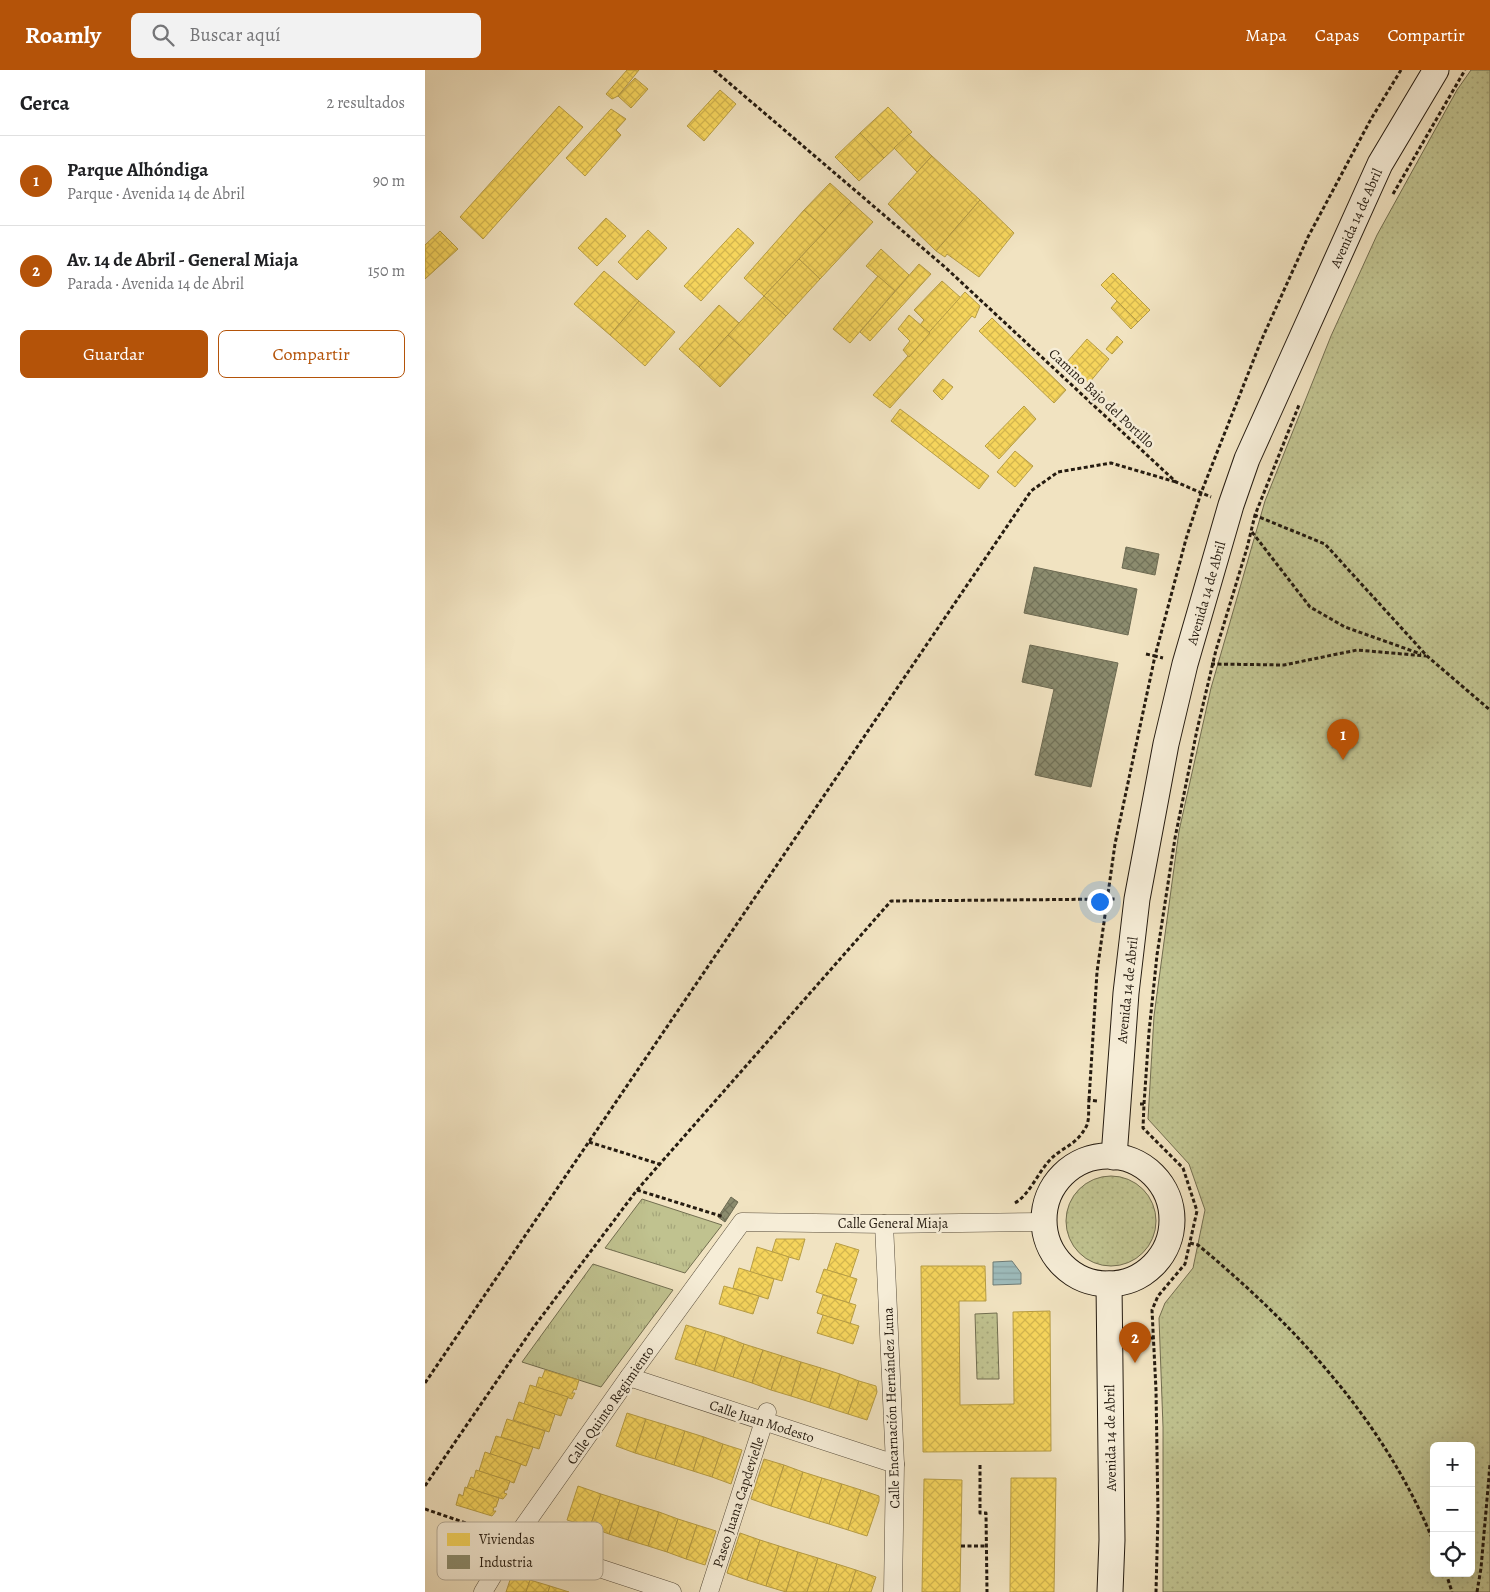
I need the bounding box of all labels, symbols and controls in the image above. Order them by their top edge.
search box [131,13,481,58]
text: Roamly [25,19,101,51]
icon: search [149,21,177,49]
text: Buscar aquí [189,22,281,48]
text: Mapa [1245,23,1287,47]
text: Capas [1315,23,1359,47]
text: Compartir [1387,23,1465,47]
text: Cerca [20,89,70,117]
text: 2 resultados [326,92,405,114]
text: Parque Alhóndiga [67,157,208,183]
street label: Avenida 14 de Abril [1326,165,1387,272]
text: 1 [33,170,39,192]
text: 90 m [373,170,405,192]
text: Parque · Avenida 14 de Abril [67,183,245,205]
text: Av. 14 de Abril - General Miaja [67,247,298,273]
text: 2 [32,260,40,282]
text: 150 m [368,260,405,282]
text: Parada · Avenida 14 de Abril [67,273,244,295]
button: Guardar [20,330,208,378]
button: Compartir [218,330,405,378]
street label: Camino Bajo del Portillo [1045,344,1159,452]
street label: Avenida 14 de Abril [1182,539,1230,648]
pin: 1 [1327,719,1359,760]
your location [1087,889,1113,915]
street label: Avenida 14 de Abril [1112,935,1143,1045]
street label: Calle General Miaja [838,1214,949,1233]
street label: Calle Encarnación Hernández Luna [878,1306,905,1509]
pin: 2 [1119,1322,1151,1363]
street label: Calle Quinto Regimiento [562,1342,659,1468]
street label: Avenida 14 de Abril [1100,1384,1121,1493]
street label: Calle Juan Modesto [707,1396,817,1447]
street label: Paseo Juana Capdevielle [708,1434,769,1570]
map controls [1430,1442,1475,1577]
button: + [1430,1442,1475,1487]
button: − [1430,1487,1475,1532]
legend [437,1522,603,1580]
text: Viviendas [478,1530,535,1549]
button: locate [1430,1532,1475,1577]
text: Industria [479,1553,533,1572]

